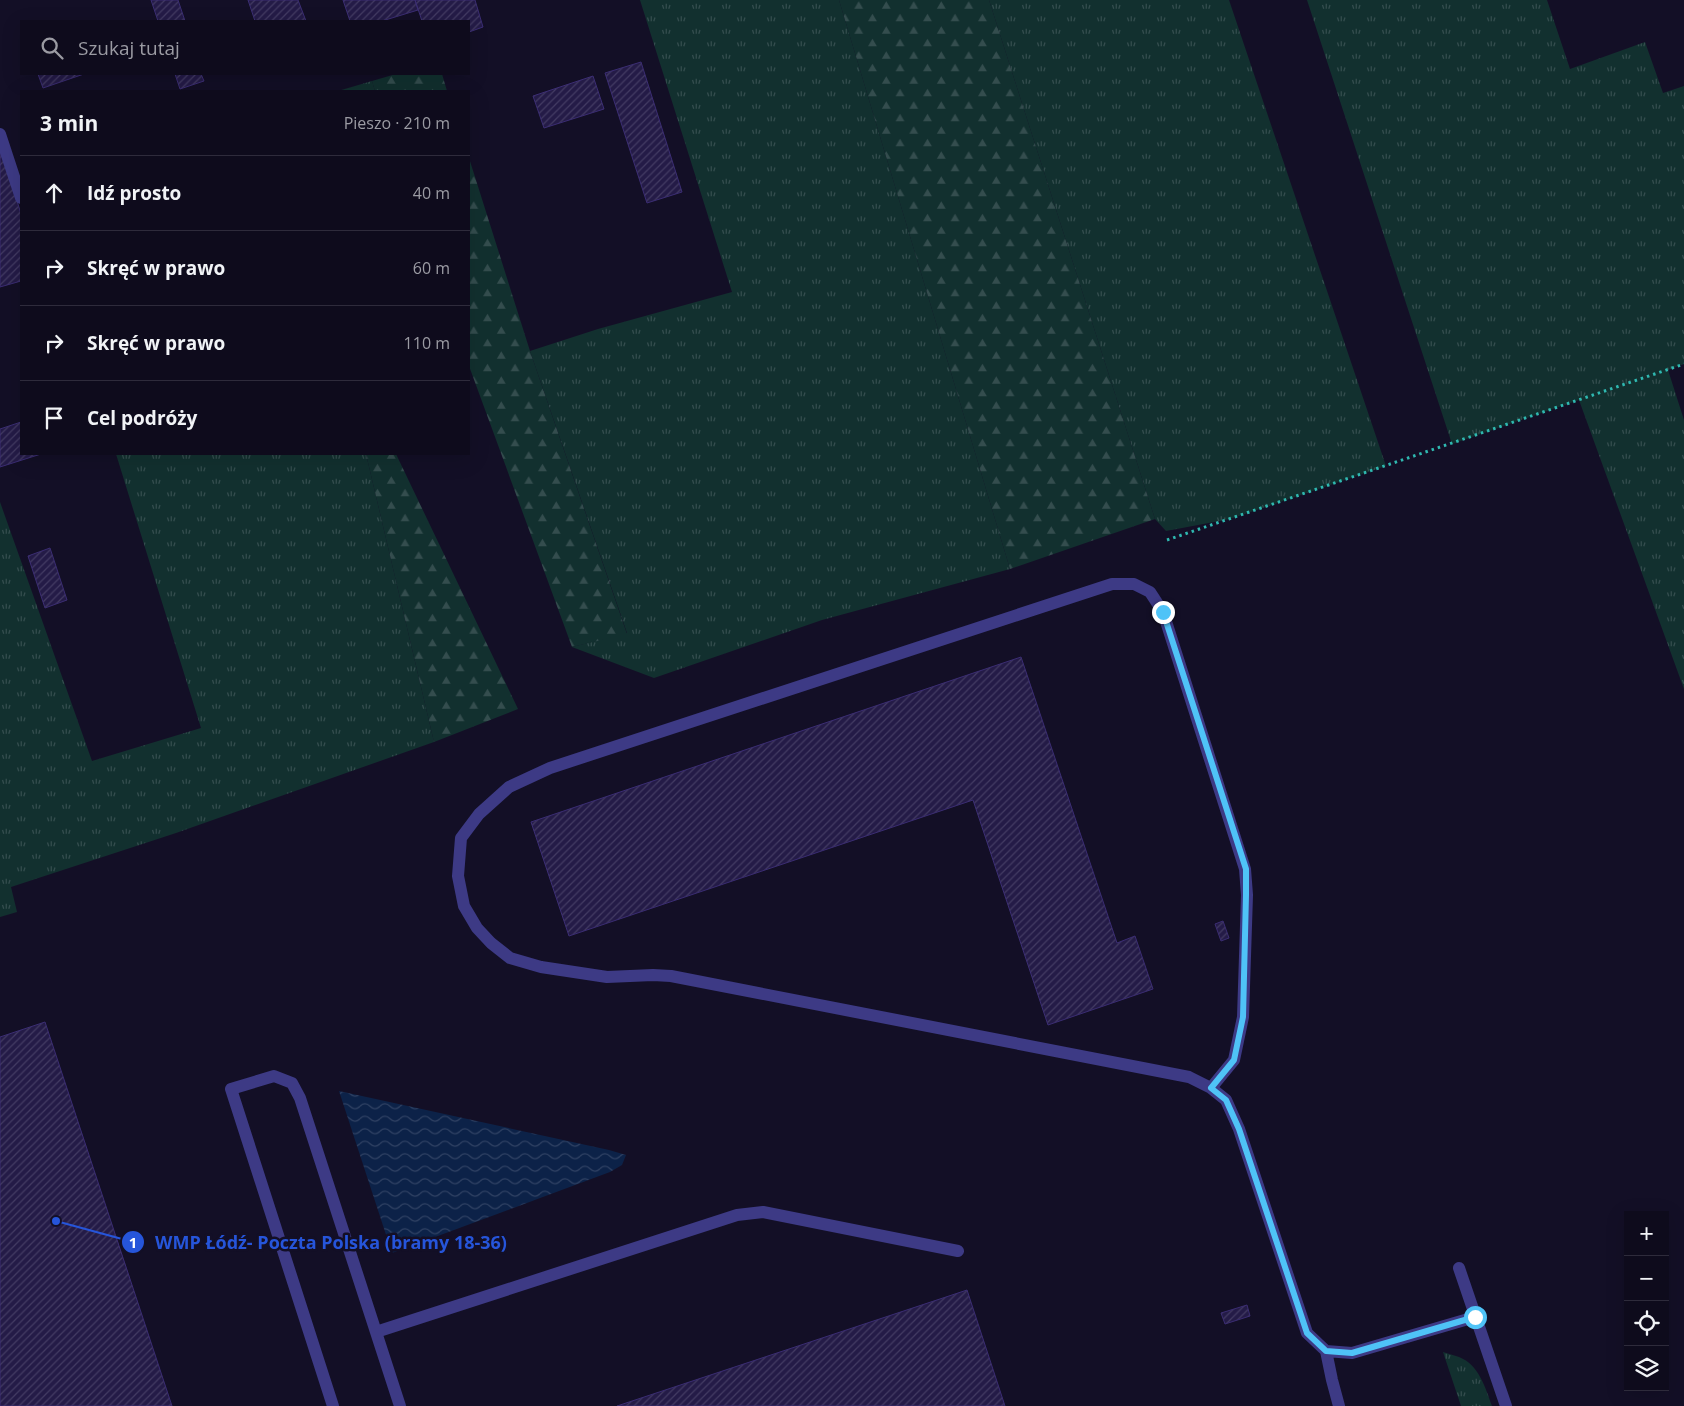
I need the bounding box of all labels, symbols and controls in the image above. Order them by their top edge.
search box [20,20,470,75]
icon: search [38,34,66,62]
text: Szukaj tutaj [78,35,180,61]
text: 3 min [40,109,98,137]
text: Pieszo · 210 m [344,112,450,134]
icon: ahead [40,179,68,207]
text: Idź prosto [87,180,181,206]
text: 40 m [413,182,450,204]
icon: right [40,254,68,282]
text: Skręć w prawo [87,255,225,281]
text: 60 m [413,257,450,279]
icon: right [40,329,68,357]
text: Skręć w prawo [87,330,225,356]
text: 110 m [404,332,450,354]
icon: arrive [40,404,68,432]
text: Cel podróży [87,405,197,431]
route end [1152,601,1175,624]
map controls [1624,1211,1669,1391]
button: + [1624,1211,1669,1256]
callout: WMP Łódź- Poczta Polska (bramy 18-36) [120,1226,517,1259]
text: WMP Łódź- Poczta Polska (bramy 18-36) [155,1230,507,1254]
text: 1 [129,1232,137,1252]
button: − [1624,1256,1669,1301]
button: locate [1624,1301,1669,1346]
route start [1464,1306,1487,1329]
button: layers [1624,1346,1669,1391]

